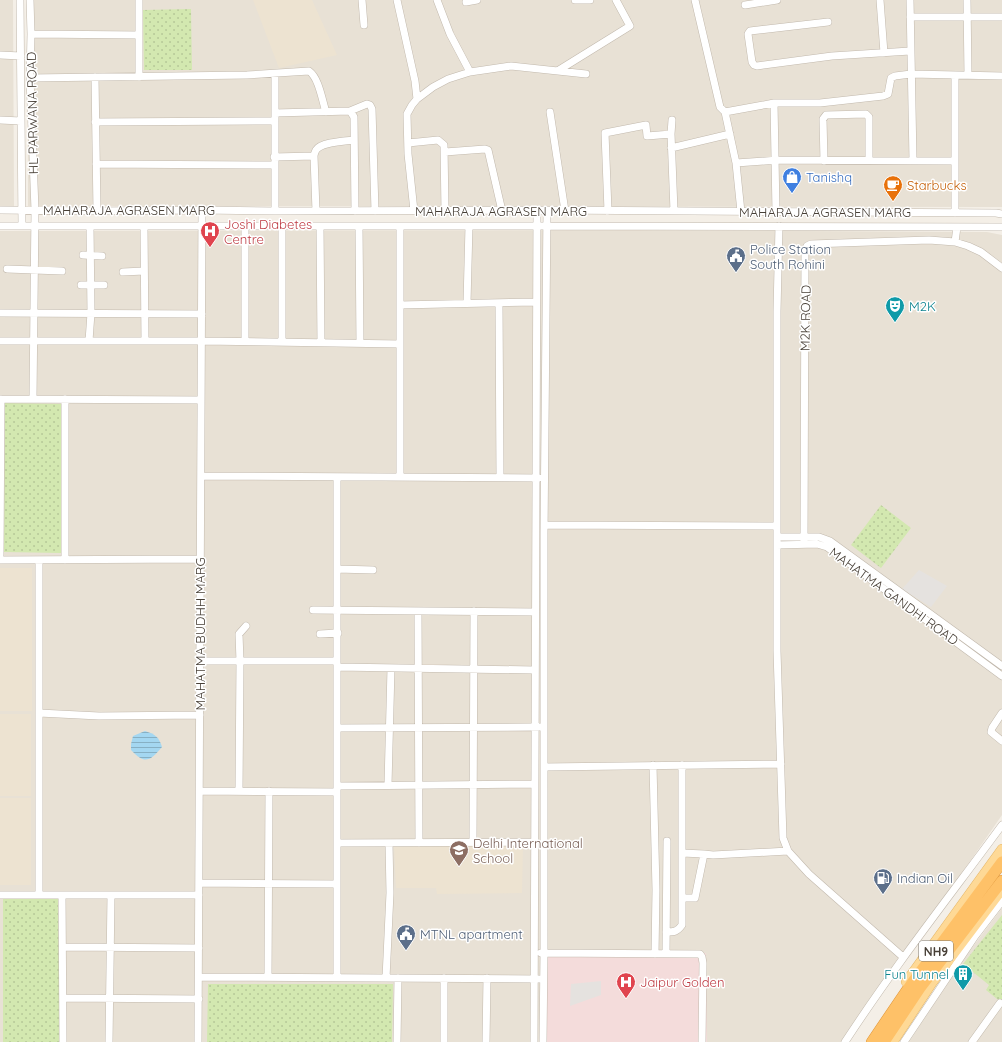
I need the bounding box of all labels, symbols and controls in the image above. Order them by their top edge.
street label: HL PARWANA ROAD [23,52,41,174]
shop icon: Tanishq [781,166,803,194]
place label: Tanishq [806,169,852,185]
cafe icon: Starbucks [882,174,904,202]
place label: Starbucks [907,177,967,193]
street label: MAHARAJA AGRASEN MARG [43,202,215,218]
street label: MAHARAJA AGRASEN MARG [415,203,587,219]
street label: MAHARAJA AGRASEN MARG [739,204,911,220]
place label: Joshi Diabetes Centre [224,216,312,247]
hospital icon: Joshi Diabetes Centre [199,220,221,248]
place label: Police Station South Rohini [750,241,831,272]
public building icon: Police Station South Rohini [725,245,747,273]
street label: M2K ROAD [796,285,814,351]
theatre icon: M2K [884,295,906,323]
place label: M2K [909,298,936,314]
street label: MAHATMA GANDHI ROAD [826,544,962,648]
street label: MAHATMA BUDHH MARG [192,558,208,710]
place label: Delhi International School [473,835,583,866]
school or university icon: Delhi International School [448,839,470,867]
fuel station icon: Indian Oil [872,867,894,895]
place label: Indian Oil [897,870,953,886]
public building icon: MTNL apartment [395,923,417,951]
place label: MTNL apartment [420,926,523,942]
road number: NH9 [919,941,953,961]
building icon: Fun Tunnel [952,963,974,991]
place label: Fun Tunnel [884,966,949,982]
hospital icon: Jaipur Golden [615,971,637,999]
place label: Jaipur Golden [640,974,724,990]

